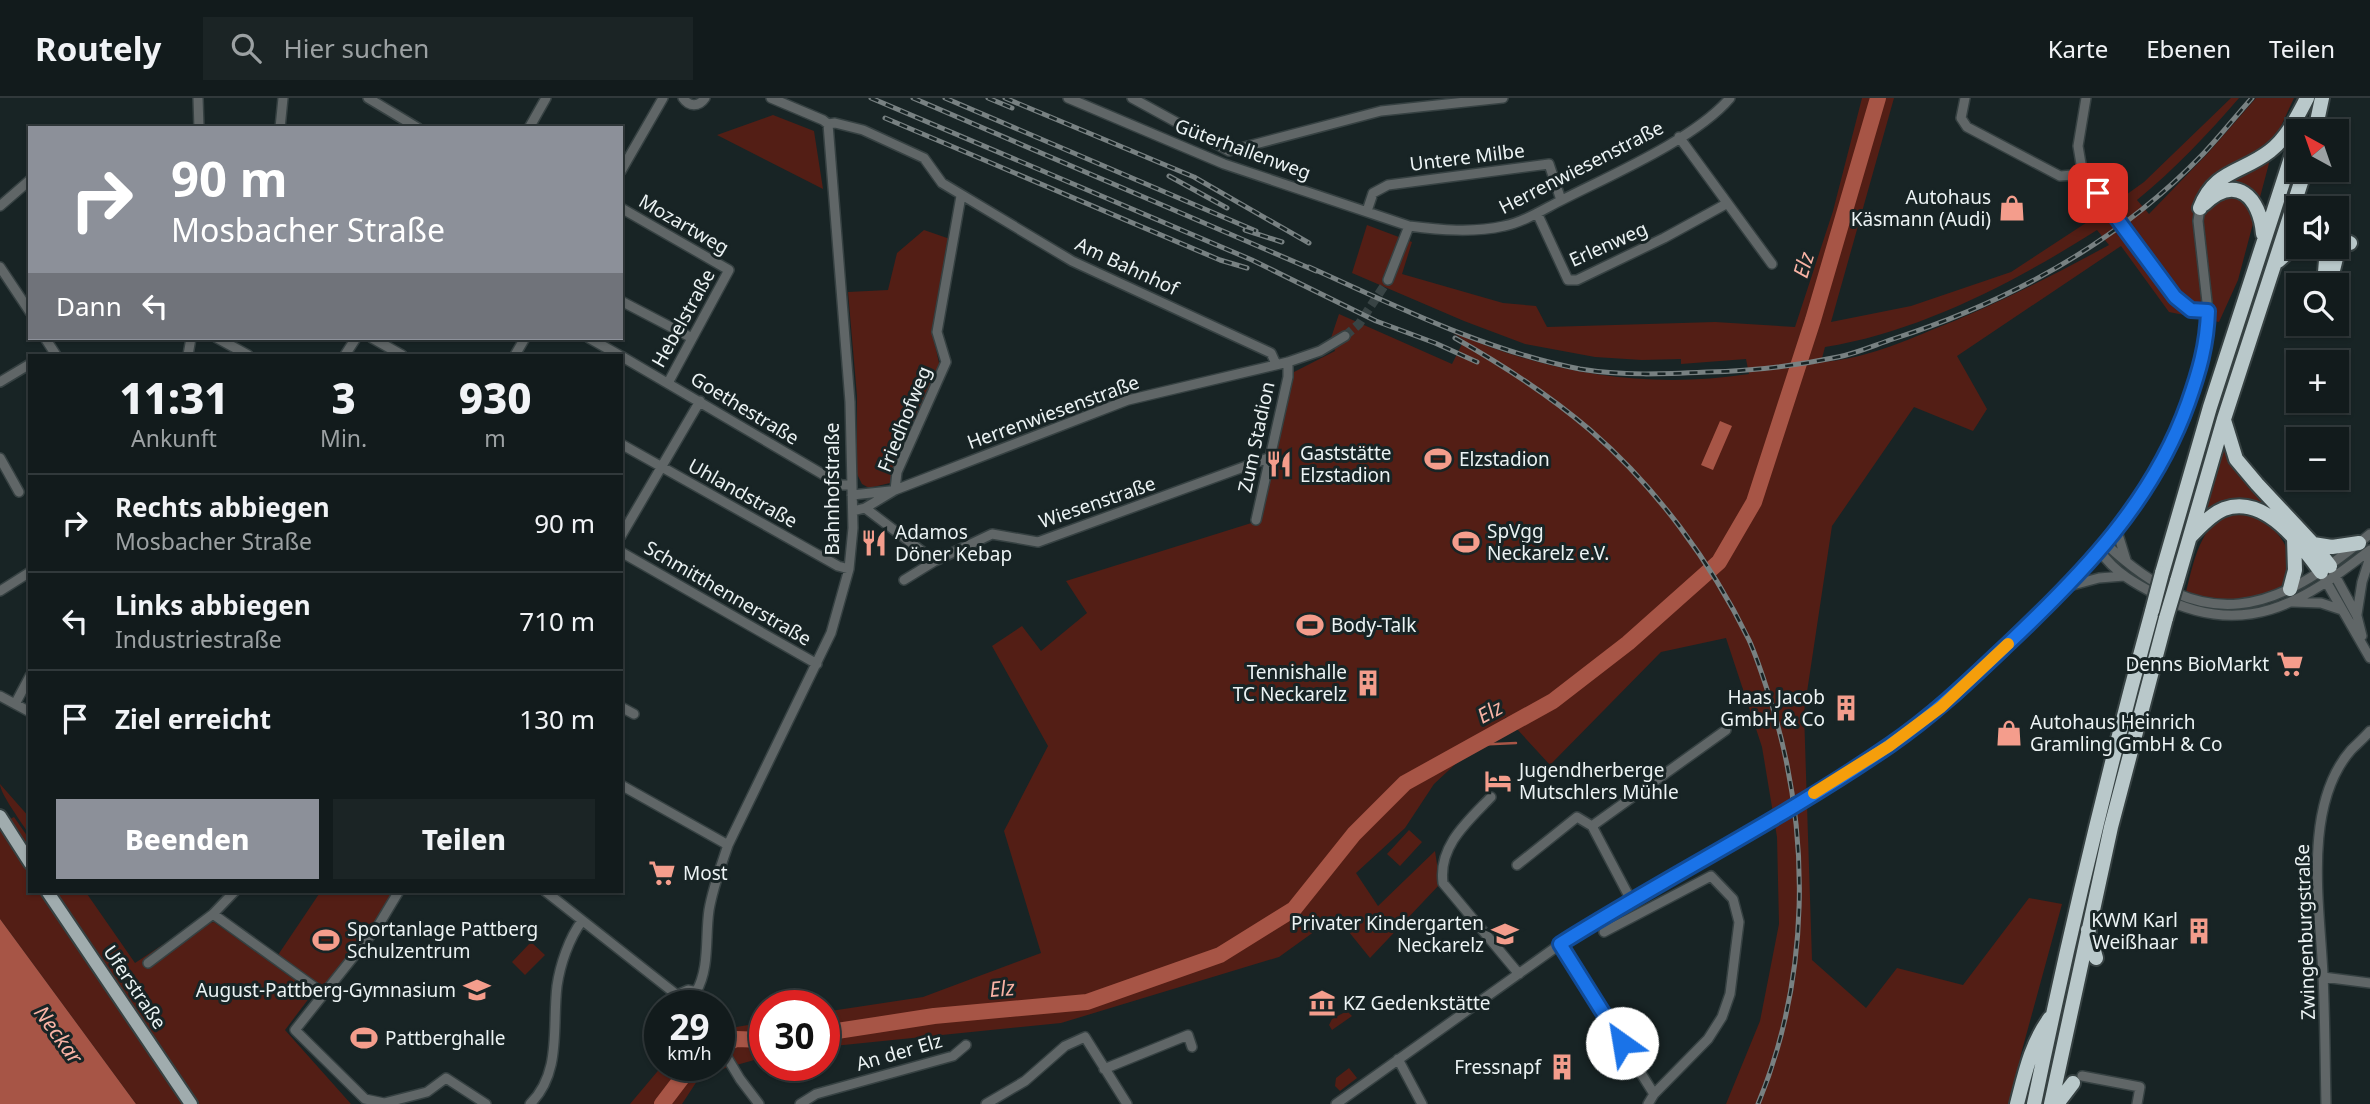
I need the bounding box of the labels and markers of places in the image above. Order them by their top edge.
pin [2068,163,2128,223]
place label: Autohaus Käsmann (Audi) [1851,184,1991,232]
shop icon: Autohaus Käsmann (Audi) [1997,193,2027,223]
place label: Gaststätte Elzstadion [1300,440,1392,488]
sports icon: Elzstadion [1423,444,1453,474]
place label: Elzstadion [1459,446,1550,472]
restaurant icon: Gaststätte Elzstadion [1264,449,1294,479]
place label: SpVgg Neckarelz e.V. [1487,518,1609,566]
place label: Adamos Döner Kebap [895,519,1012,567]
sports icon: SpVgg Neckarelz e.V. [1451,527,1481,557]
restaurant icon: Adamos Döner Kebap [859,528,889,558]
sports icon: Body-Talk [1295,610,1325,640]
place label: Body-Talk [1331,612,1416,638]
supermarket icon: Denns BioMarkt [2275,649,2305,679]
place label: Denns BioMarkt [2125,651,2269,677]
place label: Tennishalle TC Neckarelz [1233,659,1347,707]
building icon: Tennishalle TC Neckarelz [1353,668,1383,698]
place label: Haas Jacob GmbH & Co [1720,684,1825,732]
building icon: Haas Jacob GmbH & Co [1831,693,1861,723]
place label: Autohaus Heinrich Gramling GmbH & Co [2030,709,2223,757]
shop icon: Autohaus Heinrich Gramling GmbH & Co [1994,718,2024,748]
place label: Jugendherberge Mutschlers Mühle [1517,757,1679,805]
hotel icon: Jugendherberge Mutschlers Mühle [1483,766,1513,796]
supermarket icon: Most [647,858,677,888]
place label: Most [683,860,728,886]
place label: KWM Karl Weißhaar [2091,907,2178,955]
place label: Privater Kindergarten Neckarelz [1291,910,1484,958]
place label: Sportanlage Pattberg Schulzentrum [347,916,538,964]
building icon: KWM Karl Weißhaar [2184,916,2214,946]
school or university icon: Privater Kindergarten Neckarelz [1490,919,1520,949]
sports icon: Sportanlage Pattberg Schulzentrum [311,925,341,955]
school or university icon: August-Pattberg-Gymnasium [462,975,492,1005]
place label: August-Pattberg-Gymnasium [196,977,456,1003]
museum icon: KZ Gedenkstätte [1307,988,1337,1018]
place label: KZ Gedenkstätte [1343,990,1490,1016]
sports icon: Pattberghalle [349,1023,379,1053]
place label: Pattberghalle [385,1025,506,1051]
building icon: Fressnapf [1547,1052,1577,1082]
place label: Fressnapf [1454,1054,1542,1080]

